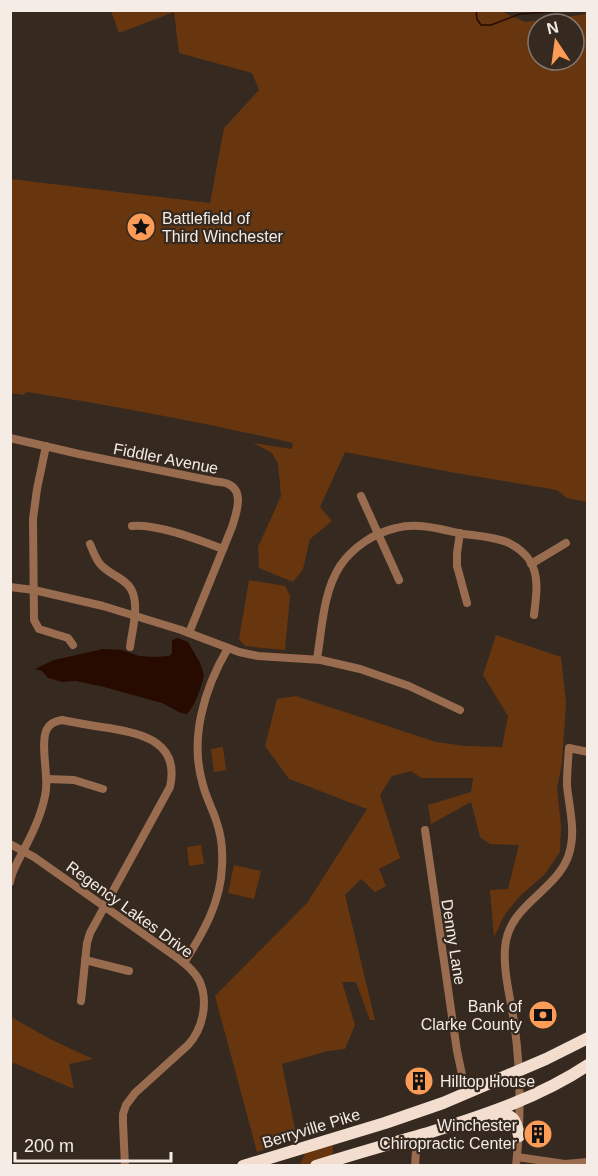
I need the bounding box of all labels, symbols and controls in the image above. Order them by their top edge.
north arrow [526,12,586,72]
text: N [545,18,560,37]
place label: Battlefield of Third Winchester [162,210,284,245]
place icon: Battlefield of Third Winchester [125,211,157,243]
street label: Fiddler Avenue [112,440,220,477]
street label: Regency Lakes Drive [63,858,196,961]
street label: Denny Lane [438,898,469,986]
place label: Bank of Clarke County [421,998,523,1033]
bank icon: Bank of Clarke County [527,999,559,1031]
building icon: Hilltop House [403,1065,435,1097]
place label: Hilltop House [440,1073,535,1090]
street label: Berryville Pike [260,1106,362,1151]
place label: Winchester Chiropractic Center [379,1117,518,1152]
building icon: Winchester Chiropractic Center [522,1118,554,1150]
scale bar [15,1125,171,1163]
text: 200 m [24,1136,74,1156]

